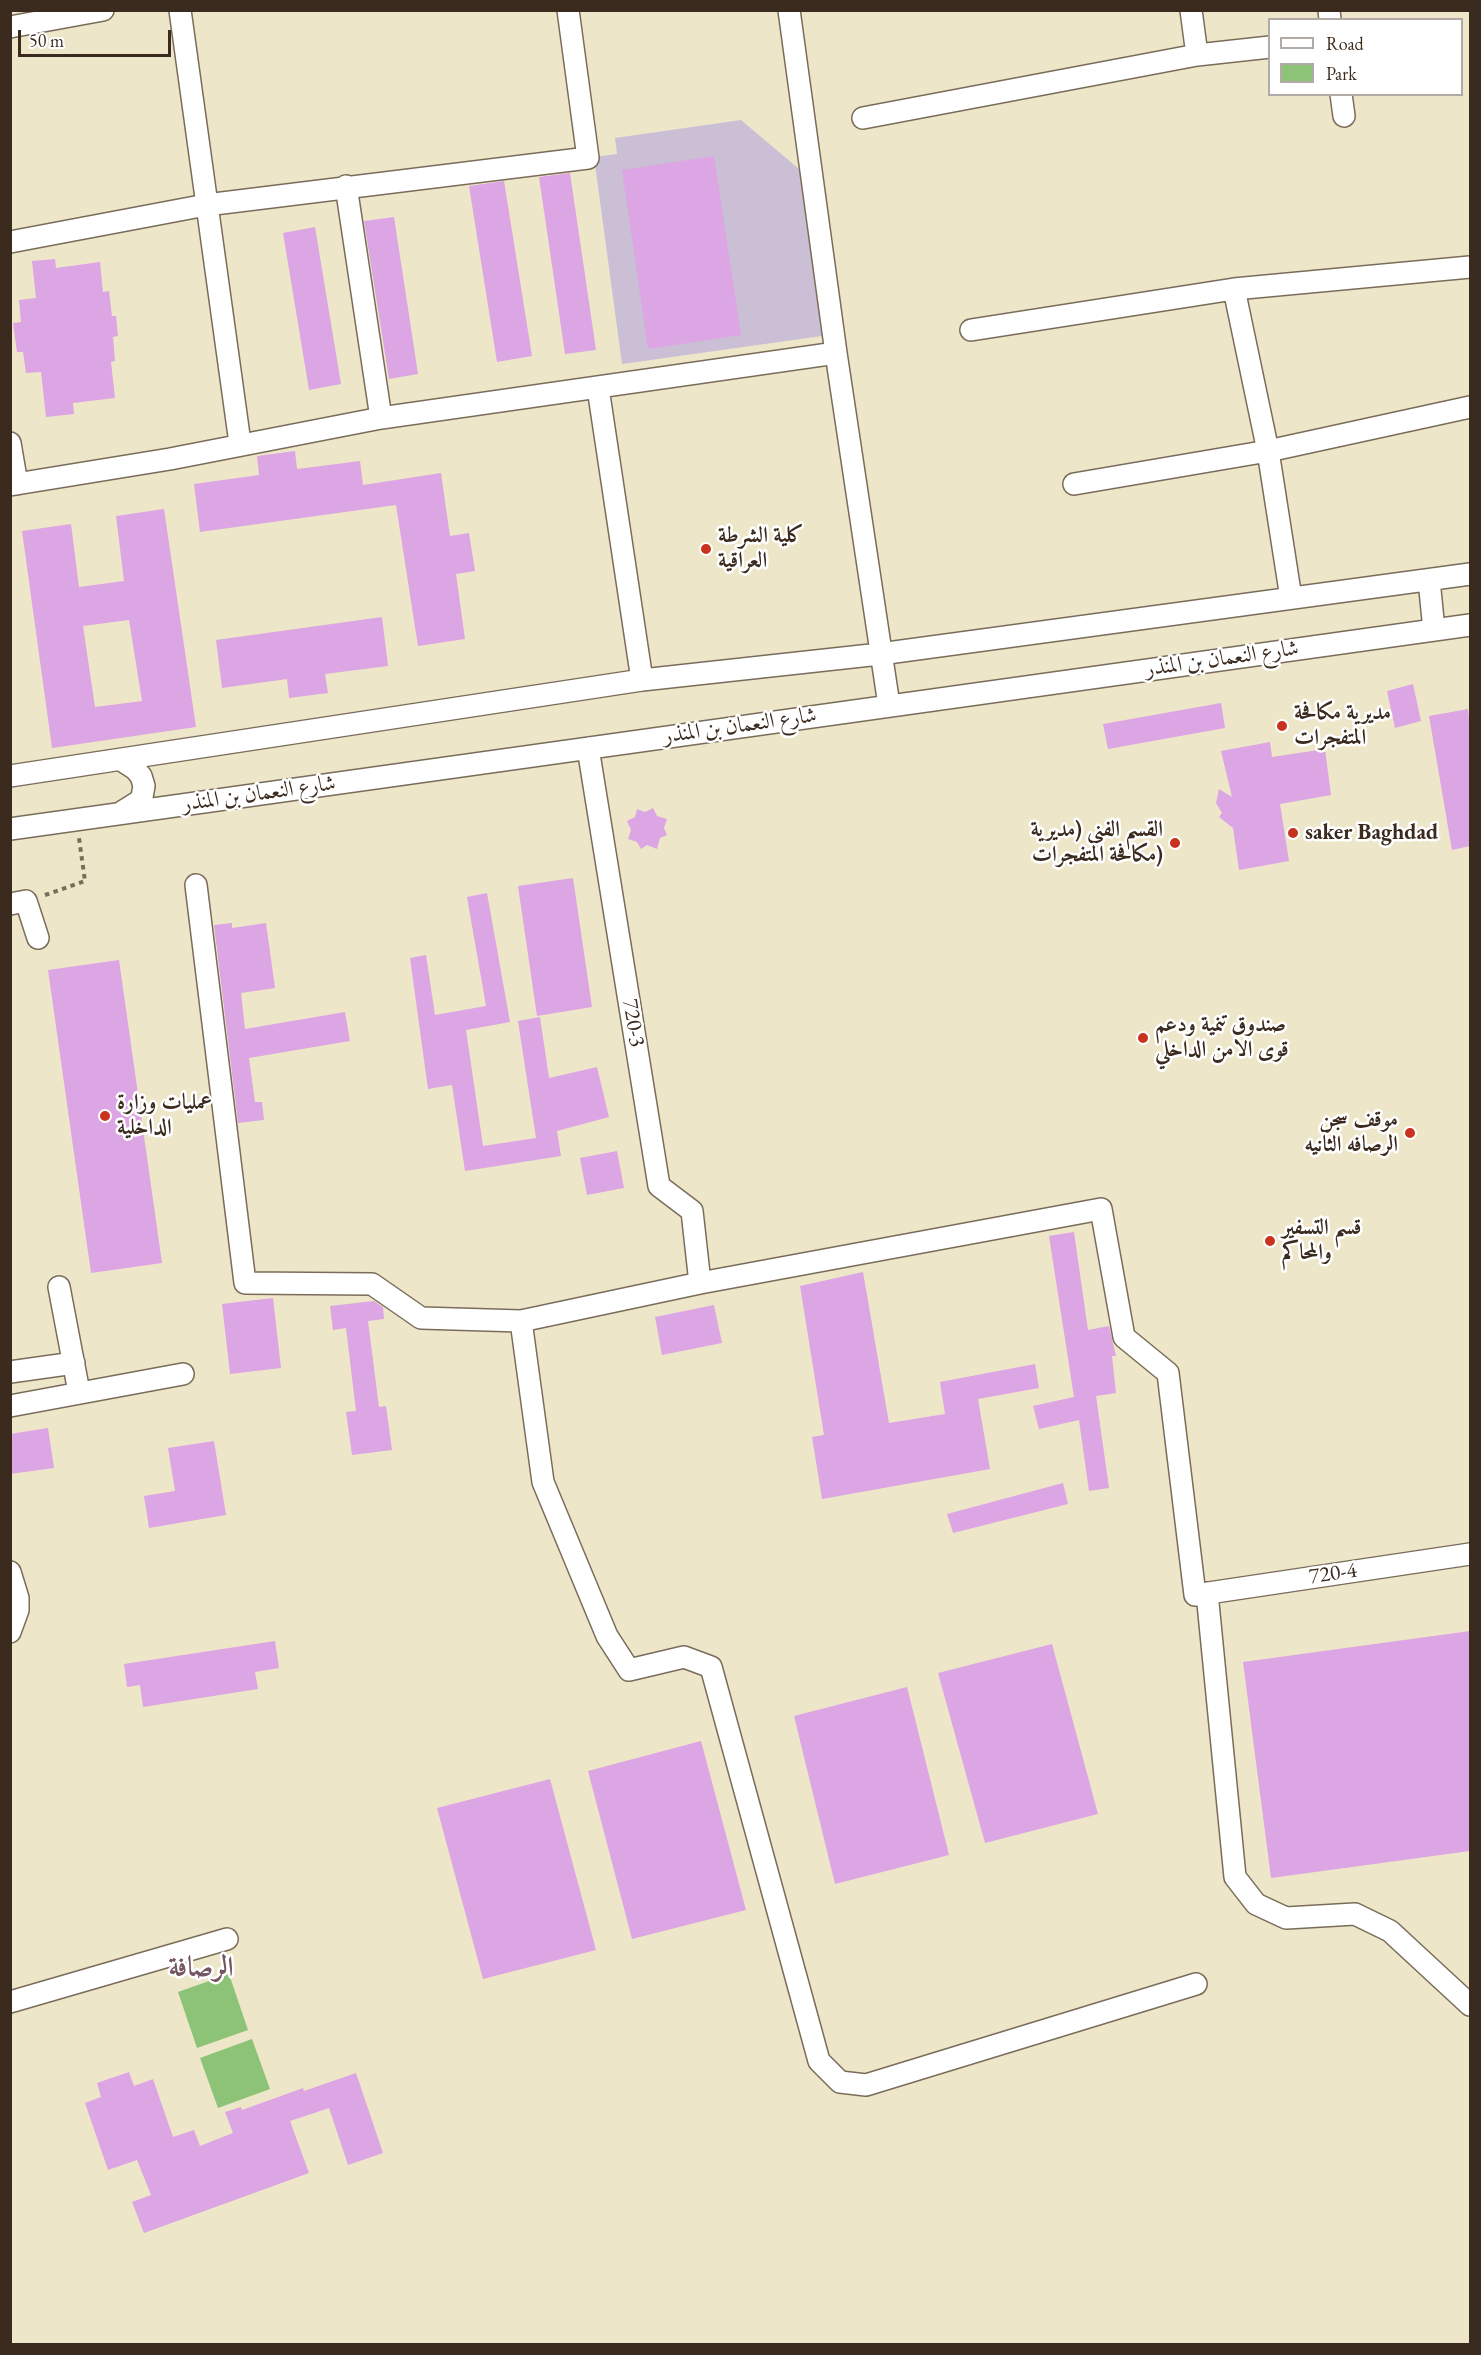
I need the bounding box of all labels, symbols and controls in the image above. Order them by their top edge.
scale bar [21,18,174,56]
legend [1268,18,1463,96]
text: 50 m [29,29,64,52]
text: Road [1326,32,1364,55]
text: Park [1326,62,1357,85]
place label: كلية الشرطة العراقية [718,523,804,574]
marker: كلية الشرطة العراقية [699,542,713,556]
street label: شارع النعمان بن المنذر [1144,635,1300,683]
place label: مديرية مكافحة المتفجرات [1294,700,1391,752]
street label: شارع النعمان بن المنذر [662,702,818,750]
marker: مديرية مكافحة المتفجرات [1275,719,1289,733]
street label: شارع النعمان بن المنذر [181,770,337,818]
place label: القسم الفني (مديرية مكافحة المتفجرات) [1030,817,1163,868]
place label: saker Baghdad [1305,820,1438,846]
marker: saker Baghdad [1286,826,1300,840]
marker: القسم الفني (مديرية مكافحة المتفجرات) [1168,836,1182,850]
street label: 720-3 [616,997,650,1049]
place label: صندوق تنمية ودعم قوى الامن الداخلي [1155,1012,1289,1064]
marker: صندوق تنمية ودعم قوى الامن الداخلي [1136,1031,1150,1045]
place label: عمليات وزارة الداخلية [117,1090,212,1142]
place label: موقف سجن الرصافه الثانيه [1305,1107,1398,1158]
marker: عمليات وزارة الداخلية [98,1109,112,1123]
marker: موقف سجن الرصافه الثانيه [1403,1126,1417,1140]
place label: قسم التسفير والمحاكم [1282,1215,1361,1266]
marker: قسم التسفير والمحاكم [1263,1234,1277,1248]
street label: 720-4 [1307,1558,1359,1590]
district label: الرصافة [168,1951,234,1985]

